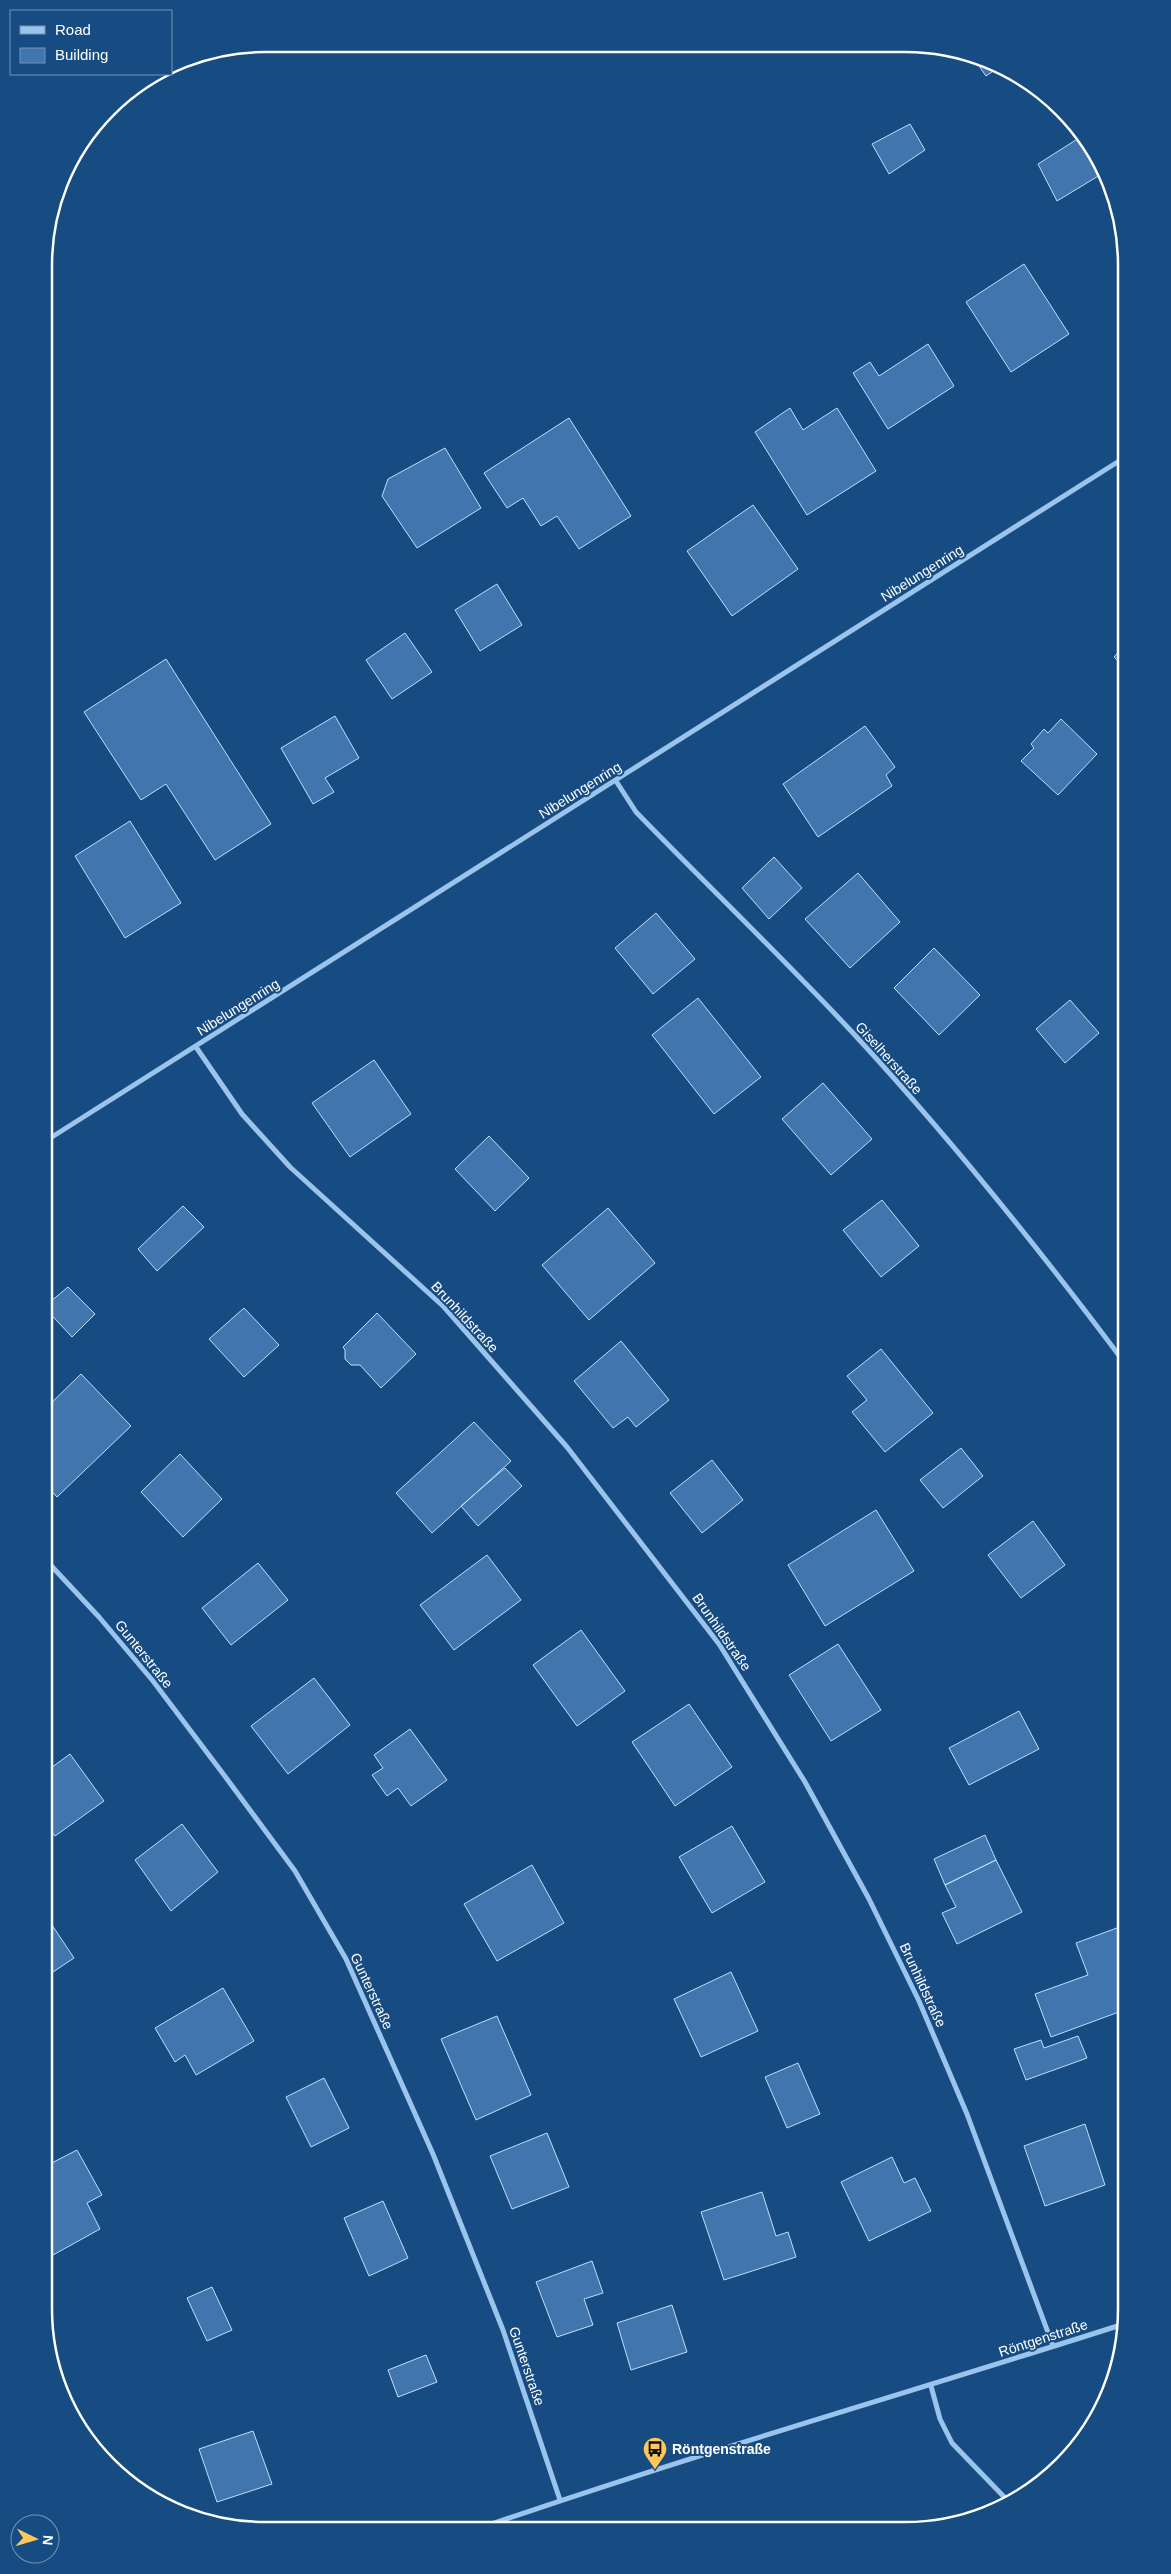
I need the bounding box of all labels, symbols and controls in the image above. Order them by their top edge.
legend [10,10,172,75]
text: Road [55,21,91,38]
text: Building [55,46,108,63]
street label: Nibelungenring [878,541,966,605]
street label: Nibelungenring [536,758,624,822]
street label: Nibelungenring [194,975,282,1039]
street label: Giselherstraße [852,1019,926,1098]
street label: Brunhildstraße [428,1278,502,1356]
street label: Brunhildstraße [689,1590,755,1674]
street label: Gunterstraße [112,1617,176,1691]
street label: Brunhildstraße [897,1940,950,2030]
street label: Gunterstraße [347,1950,397,2032]
street label: Röntgenstraße [996,2316,1090,2360]
street label: Gunterstraße [506,2324,548,2408]
bus stop icon: Röntgenstraße [642,2436,668,2470]
place label: Röntgenstraße [672,2441,771,2457]
north arrow [10,2514,60,2564]
text: N [40,2534,56,2546]

